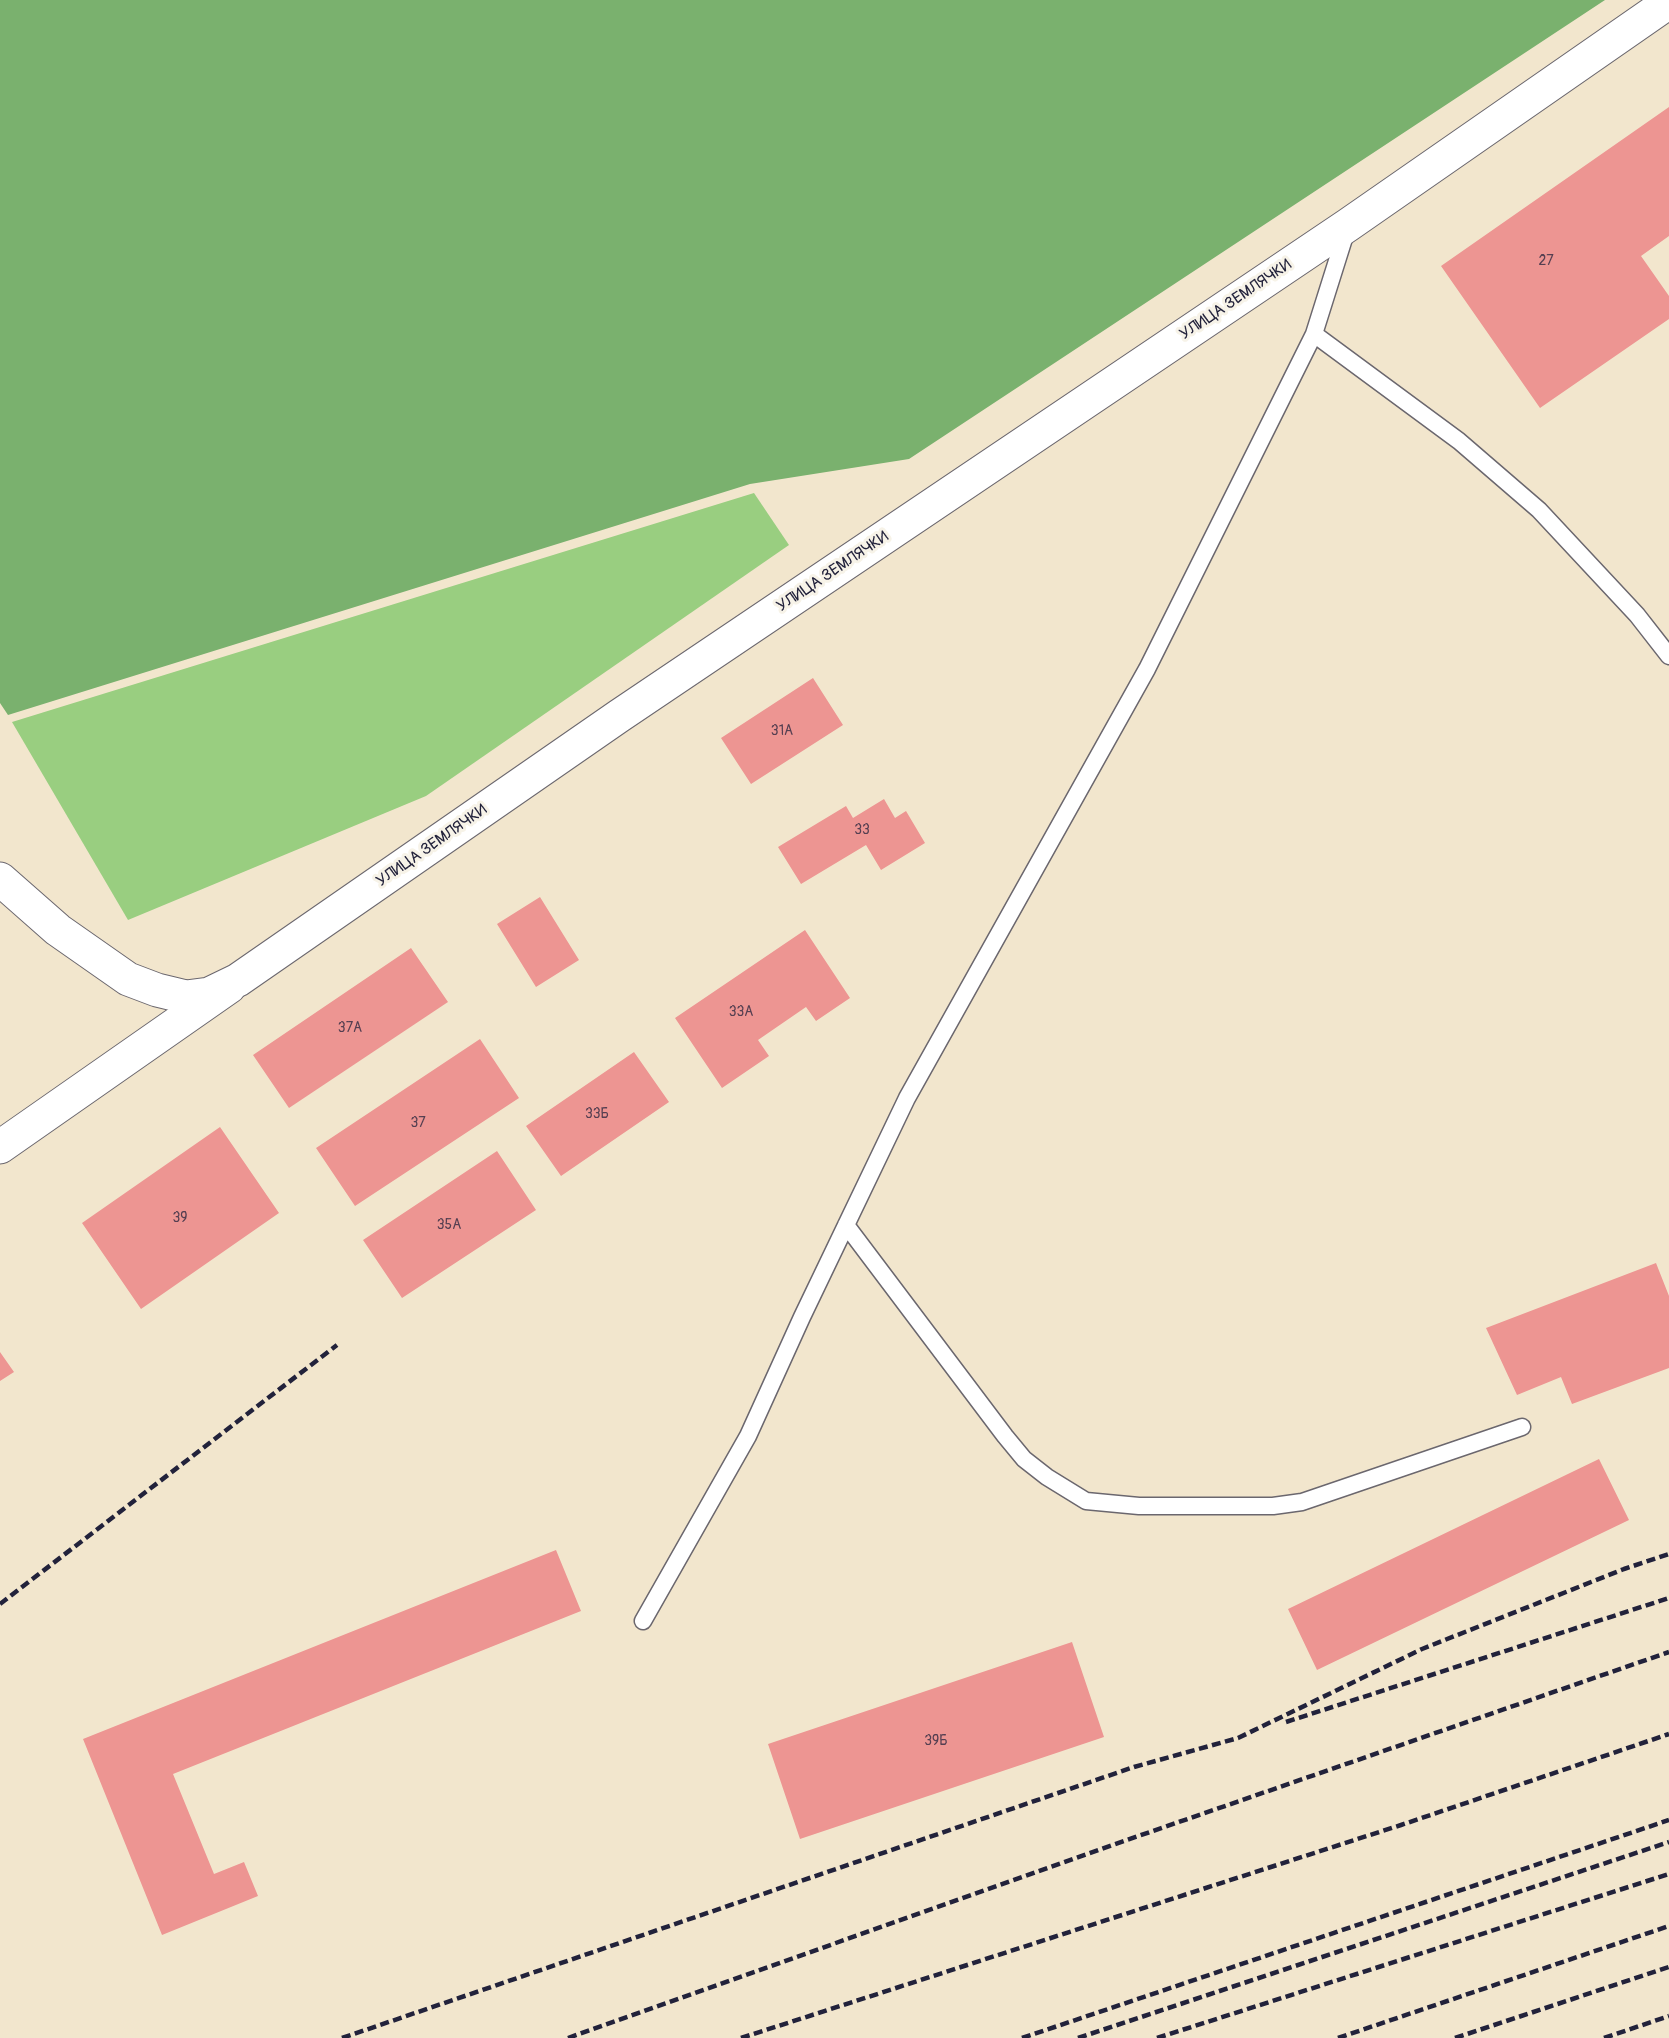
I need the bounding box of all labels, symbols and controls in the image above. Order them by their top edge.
house number: 27 [1538,253,1554,269]
street label: УЛИЦА ЗЕМЛЯЧКИ [1176,255,1296,345]
street label: УЛИЦА ЗЕМЛЯЧКИ [773,527,893,617]
house number: 31А [771,723,793,739]
street label: УЛИЦА ЗЕМЛЯЧКИ [373,801,491,891]
house number: 33 [854,822,870,838]
house number: 33А [729,1004,753,1020]
house number: 37А [338,1020,362,1036]
house number: 33Б [585,1106,609,1122]
house number: 37 [410,1115,426,1131]
house number: 39 [172,1210,188,1226]
house number: 35А [437,1217,461,1233]
house number: 39Б [924,1733,948,1749]

